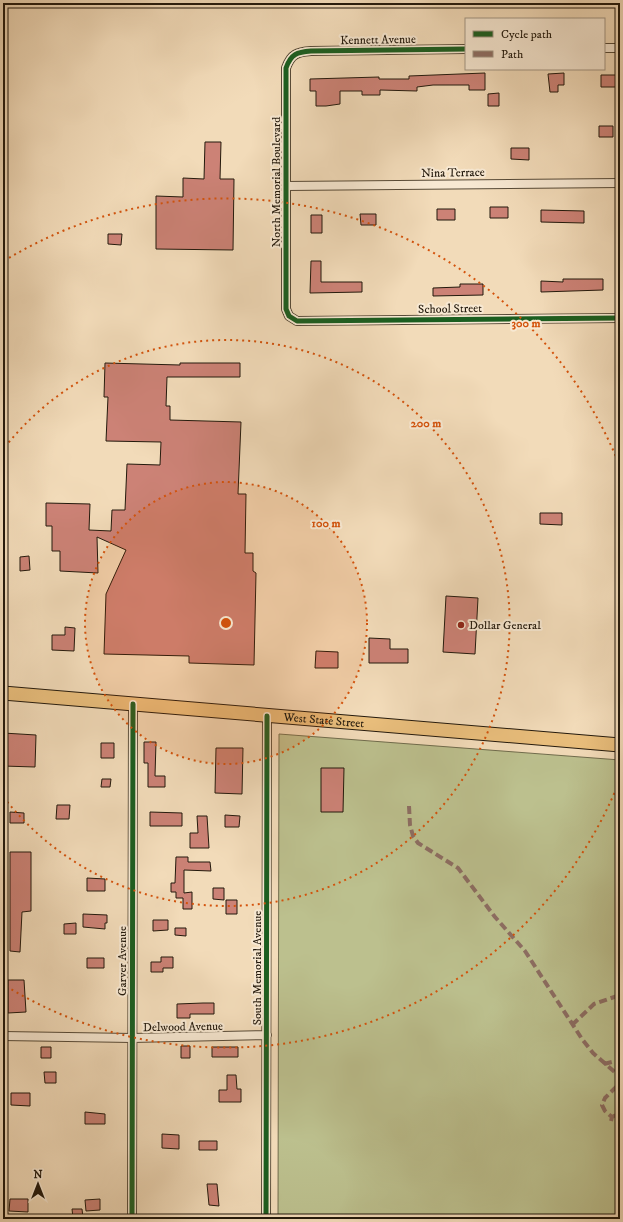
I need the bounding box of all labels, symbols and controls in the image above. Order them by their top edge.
legend [465,18,605,70]
text: Cycle path [501,27,553,42]
street label: Kennett Avenue [340,32,416,48]
text: Path [501,47,524,62]
street label: North Memorial Boulevard [269,117,284,247]
street label: Nina Terrace [421,165,485,181]
street label: School Street [418,301,482,317]
text: 300 m [512,316,540,331]
text: 200 m [411,416,441,431]
text: 100 m [312,516,340,531]
centre of rings [219,616,233,630]
place label: Dollar General [469,618,541,633]
marker: Dollar General [456,620,466,630]
street label: West State Street [282,709,365,731]
street label: South Memorial Avenue [250,911,265,1025]
street label: Garver Avenue [115,926,130,996]
street label: Delwood Avenue [143,1019,223,1035]
north arrow [18,1164,58,1204]
text: N [33,1168,43,1182]

